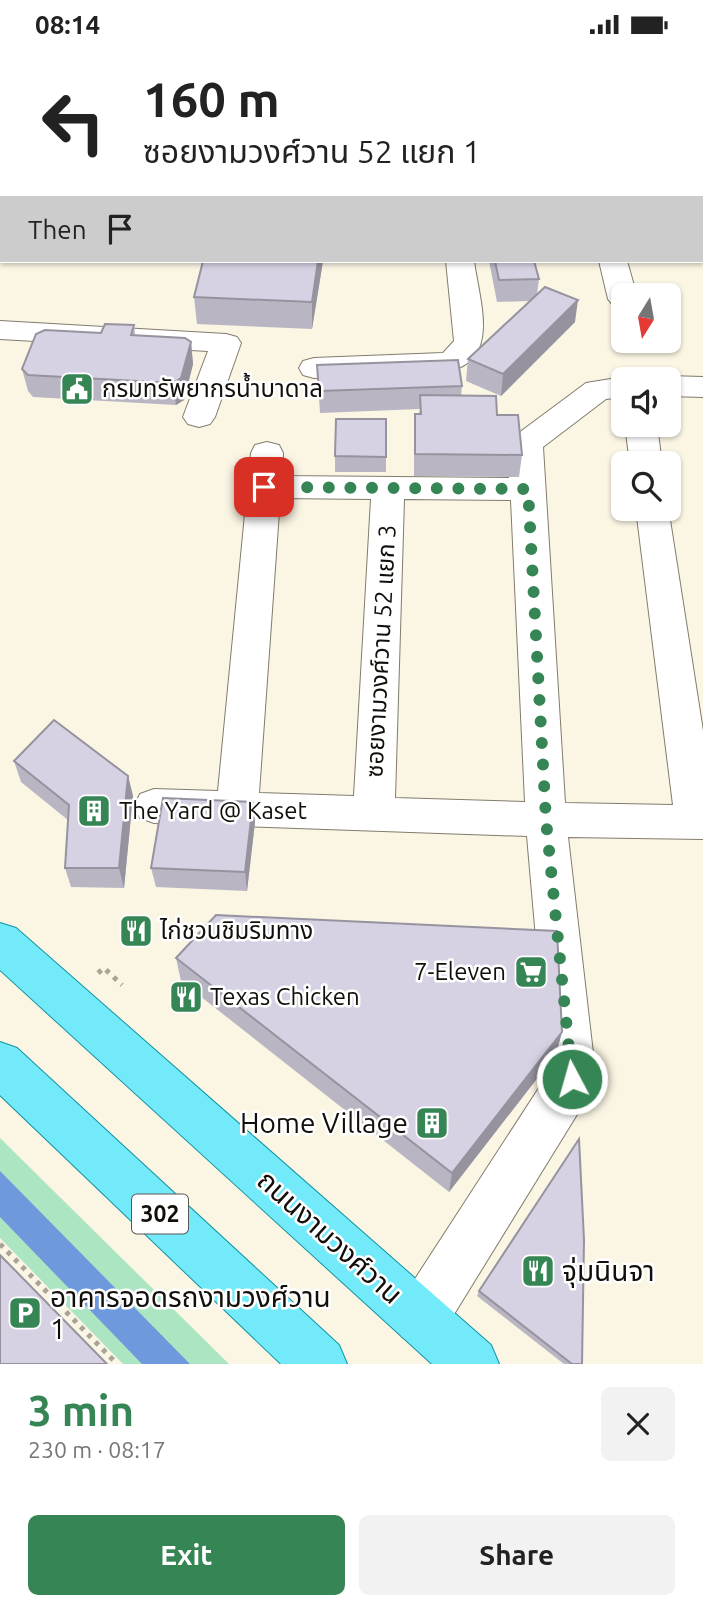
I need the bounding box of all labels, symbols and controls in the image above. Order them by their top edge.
text: 08:14 [35,10,100,39]
text: 160 m [143,71,280,126]
icon: left [28,77,119,168]
text: ซอยงามวงศ์วาน 52 แยก 1 [143,133,481,169]
icon: arrive [101,210,139,248]
text: Then [28,215,87,244]
north arrow [611,283,681,353]
map controls [611,283,681,521]
button: sound [611,367,681,437]
public building icon: กรมทรัพยากรน้ำบาดาล [58,370,96,408]
place label: กรมทรัพยากรน้ำบาดาล [102,372,323,402]
button: search [611,451,681,521]
pin [234,457,294,517]
icon: arrive [245,468,283,506]
street label: ซอยงามวงศ์วาน 52 แยก 3 [360,524,401,778]
building icon: The Yard @ Kaset [75,792,113,830]
place label: The Yard @ Kaset [119,797,308,824]
restaurant icon: ไก่ชวนชิมริมทาง [117,912,155,950]
place label: ไก่ชวนชิมริมทาง [159,917,313,944]
supermarket icon: 7-Eleven [512,953,550,991]
place label: 7-Eleven [414,958,506,985]
restaurant icon: Texas Chicken [167,978,205,1016]
place label: Texas Chicken [210,983,360,1010]
position arrow [535,1042,609,1116]
building icon: Home Village [413,1104,451,1142]
place label: Home Village [240,1107,408,1138]
street label: ถนนงามวงศ์วาน [252,1164,409,1310]
road number: 302 [132,1195,188,1233]
restaurant icon: จุ่มนินจา [519,1252,557,1290]
place label: จุ่มนินจา [562,1255,655,1288]
place label: อาคารจอดรถงามวงศ์วาน 1 [50,1281,331,1344]
parking icon: อาคารจอดรถงามวงศ์วาน 1 [6,1294,44,1332]
text: 3 min [28,1387,134,1434]
button: close [601,1387,675,1461]
text: 230 m · 08:17 [28,1437,166,1462]
button: Exit [28,1515,345,1595]
button: Share [359,1515,675,1595]

